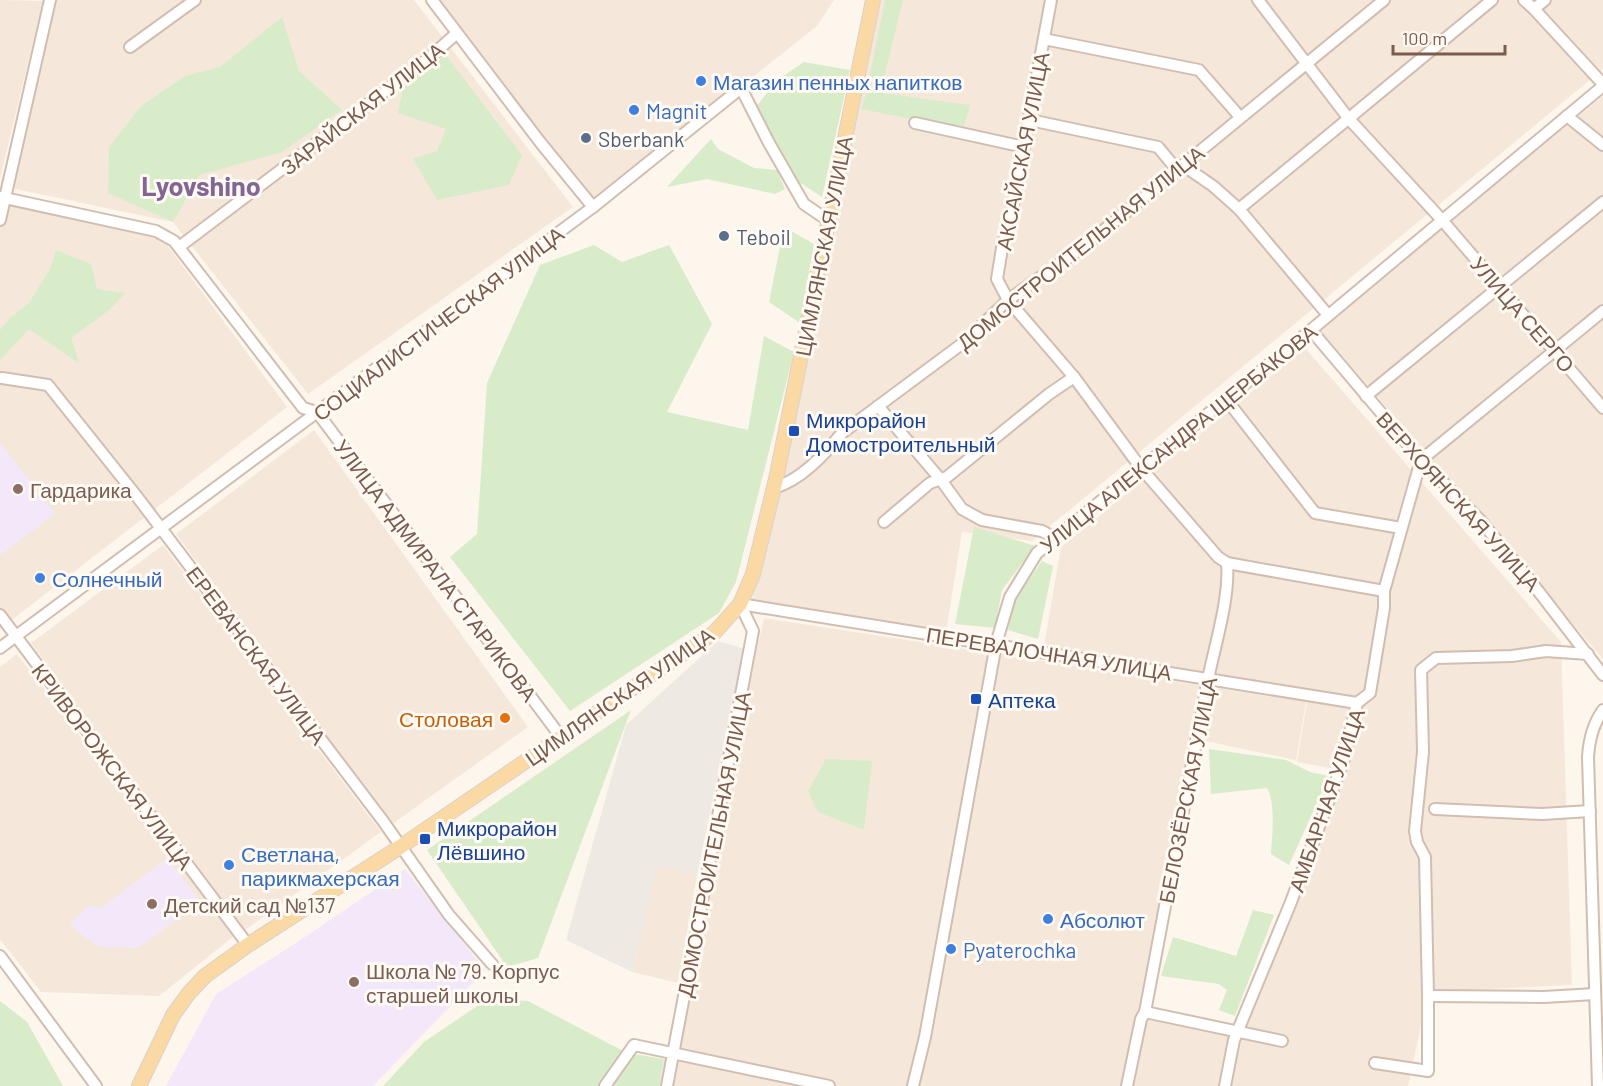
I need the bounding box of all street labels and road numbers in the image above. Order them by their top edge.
street label: ЗАРАЙСКАЯ УЛИЦА [275,37,449,179]
street label: АКСАЙСКАЯ УЛИЦА [990,50,1054,252]
street label: ЦИМЛЯНСКАЯ УЛИЦА [789,134,857,358]
street label: ДОМОСТРОИТЕЛЬНАЯ УЛИЦА [951,140,1209,354]
street label: СОЦИАЛИСТИЧЕСКАЯ УЛИЦА [308,221,568,425]
street label: УЛИЦА СЕРГО [1466,251,1580,377]
street label: УЛИЦА АЛЕКСАНДРА ЩЕРБАКОВА [1034,318,1322,558]
street label: ВЕРХОЯНСКАЯ УЛИЦА [1372,406,1546,596]
street label: УЛИЦА АДМИРАЛА СТАРИКОВА [329,434,543,706]
street label: ЕРЕВАНСКАЯ УЛИЦА [182,561,332,749]
street label: ЦИМЛЯНСКАЯ УЛИЦА [520,621,718,771]
street label: ПЕРЕВАЛОЧНАЯ УЛИЦА [925,621,1173,685]
street label: КРИВОРОЖСКАЯ УЛИЦА [27,658,199,874]
street label: БЕЛОЗЁРСКАЯ УЛИЦА [1153,675,1221,905]
street label: ДОМОСТРОИТЕЛЬНАЯ УЛИЦА [671,689,755,999]
street label: АМБАРНАЯ УЛИЦА [1283,705,1369,895]

